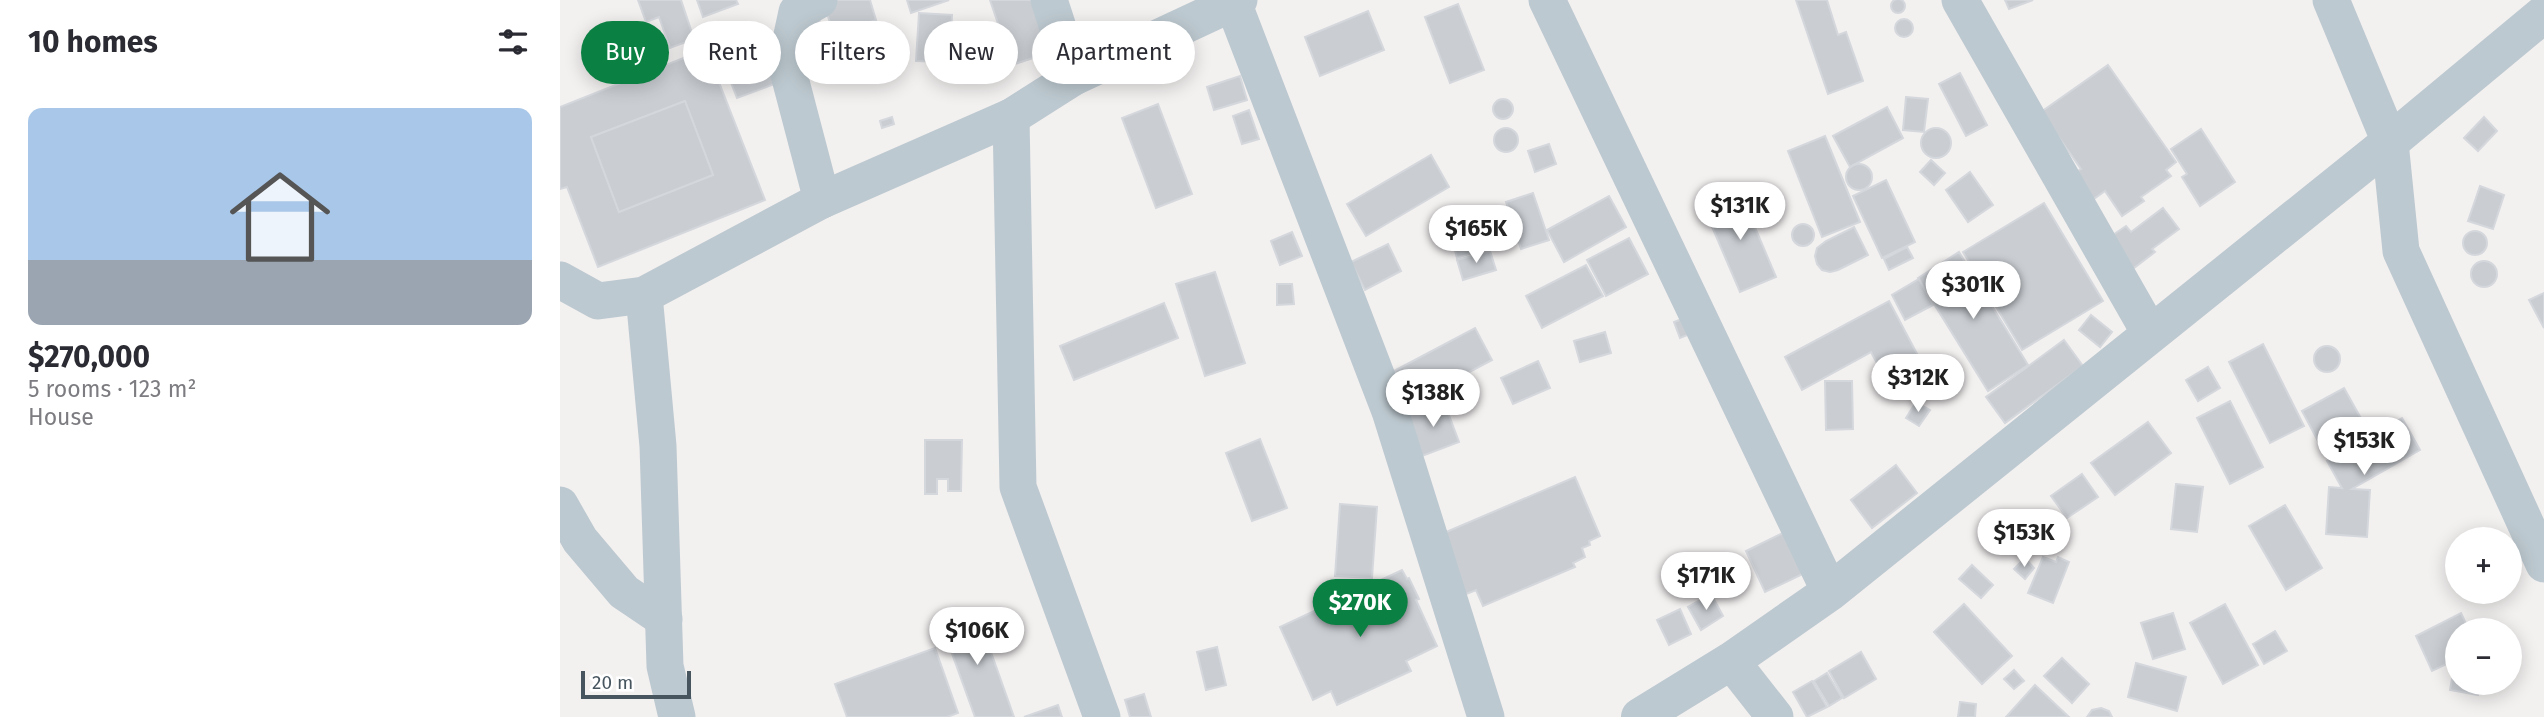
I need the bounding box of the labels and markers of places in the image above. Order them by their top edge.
pin: $131K [1691,182,1789,242]
pin: $165K [1427,205,1525,265]
pin: $301K [1924,262,2022,321]
pin: $312K [1869,354,1967,414]
pin: $138K [1384,370,1482,429]
pin: $153K [2315,418,2413,477]
pin: $153K [1975,510,2073,569]
pin: $171K [1657,552,1755,612]
pin: $270K [1311,580,1409,639]
pin: $106K [928,608,1026,667]

